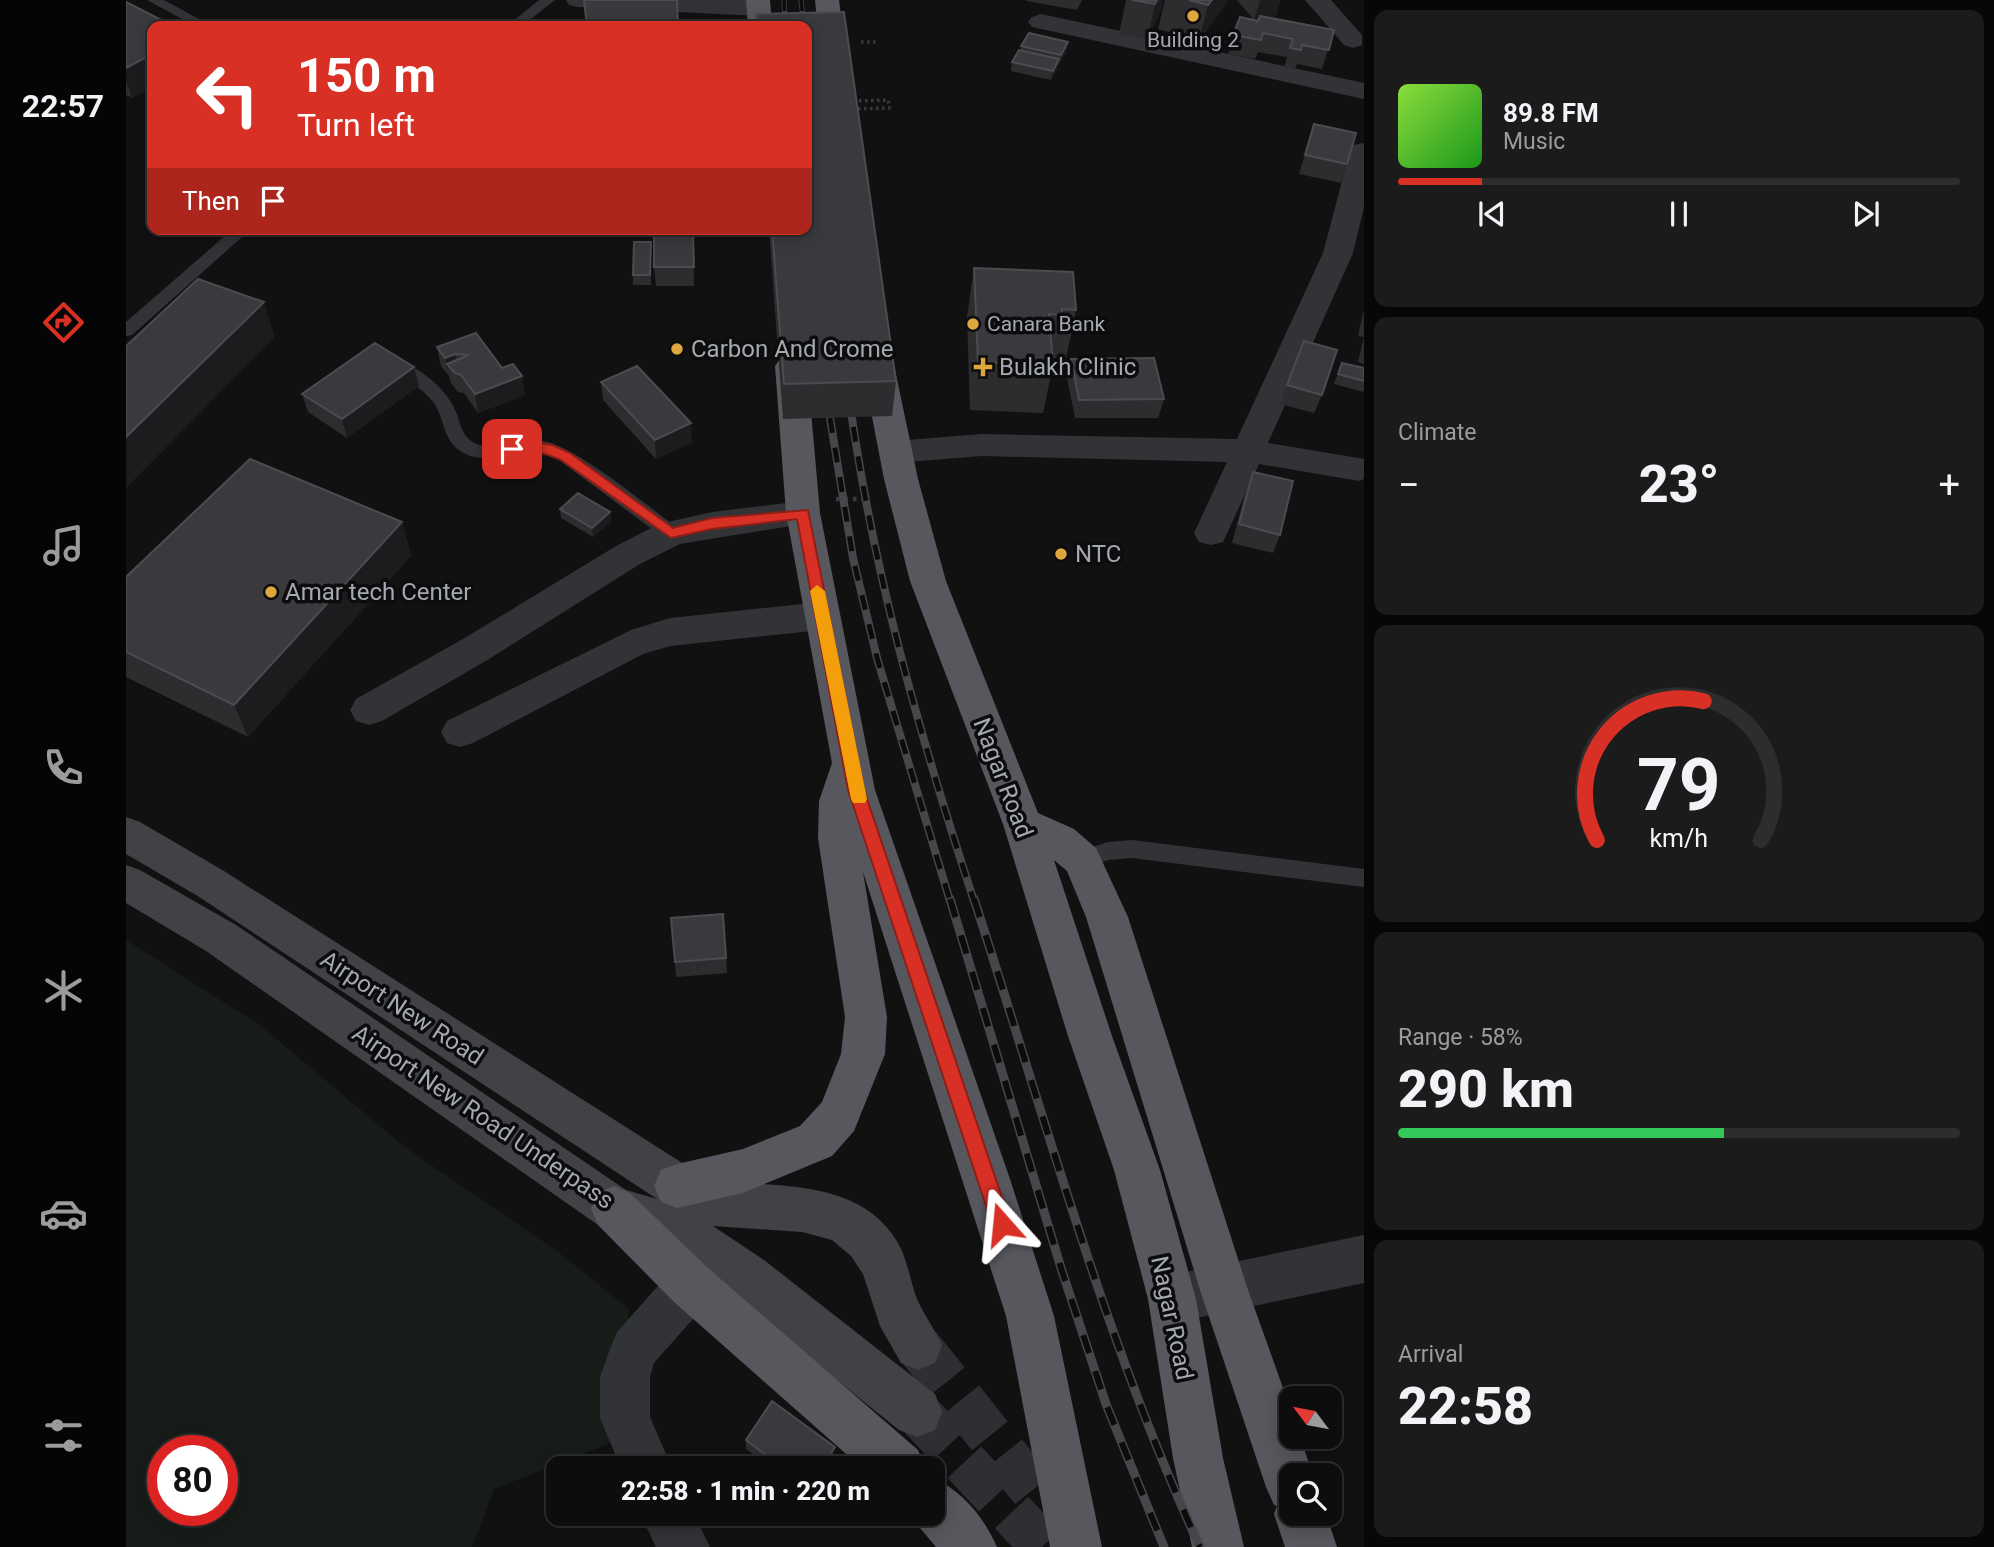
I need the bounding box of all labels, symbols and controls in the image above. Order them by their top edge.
marker: Building 2 [1185,8,1201,24]
place label: Building 2 [1147,28,1239,52]
text: 150 m [297,47,436,104]
icon: left [182,49,273,140]
text: 22:57 [22,87,104,125]
text: 89.8 FM [1503,98,1599,128]
text: Turn left [297,106,415,144]
text: Music [1503,128,1565,155]
icon: arrive [254,182,292,220]
text: Then [182,186,240,216]
icon: previous [1473,195,1511,233]
icon: pause [1660,195,1698,233]
icon: next [1847,195,1885,233]
icon: directions [39,298,88,347]
place label: Canara Bank [987,312,1106,336]
marker: Canara Bank [965,316,981,332]
place label: Carbon And Crome [691,335,894,363]
marker: Carbon And Crome [669,341,685,357]
place label: Bulakh Clinic [999,353,1136,381]
marker: Bulakh Clinic [973,357,993,377]
pin [482,419,542,479]
text: Climate [1398,419,1477,446]
icon: arrive [493,430,531,468]
text: 23° [1639,454,1719,515]
text: − [1398,463,1420,507]
text: + [1938,463,1960,507]
icon: music [39,521,88,570]
place label: NTC [1075,540,1121,568]
marker: NTC [1053,546,1069,562]
place label: Amar tech Center [285,578,471,606]
marker: Amar tech Center [263,584,279,600]
street label: Nagar Road [967,714,1039,842]
text: 79 [1637,742,1721,828]
icon: phone [39,743,88,792]
text: km/h [1650,823,1708,852]
street label: Airport New Road [315,945,489,1071]
icon: climate [39,966,88,1015]
street label: Airport New Road Underpass [347,1019,619,1215]
text: Range · 58% [1398,1024,1523,1051]
text: 290 km [1398,1059,1574,1120]
position arrow [965,1187,1039,1261]
icon: car [39,1189,88,1238]
street label: Nagar Road [1145,1254,1199,1382]
text: Arrival [1398,1341,1463,1368]
text: 22:58 [1398,1376,1533,1437]
north arrow [1279,1386,1342,1449]
map controls [1279,1386,1342,1526]
icon: filters [39,1411,88,1460]
speed limit sign: 80 [147,1435,238,1526]
button: search [1279,1463,1342,1526]
text: 22:58 · 1 min · 220 m [621,1476,870,1506]

